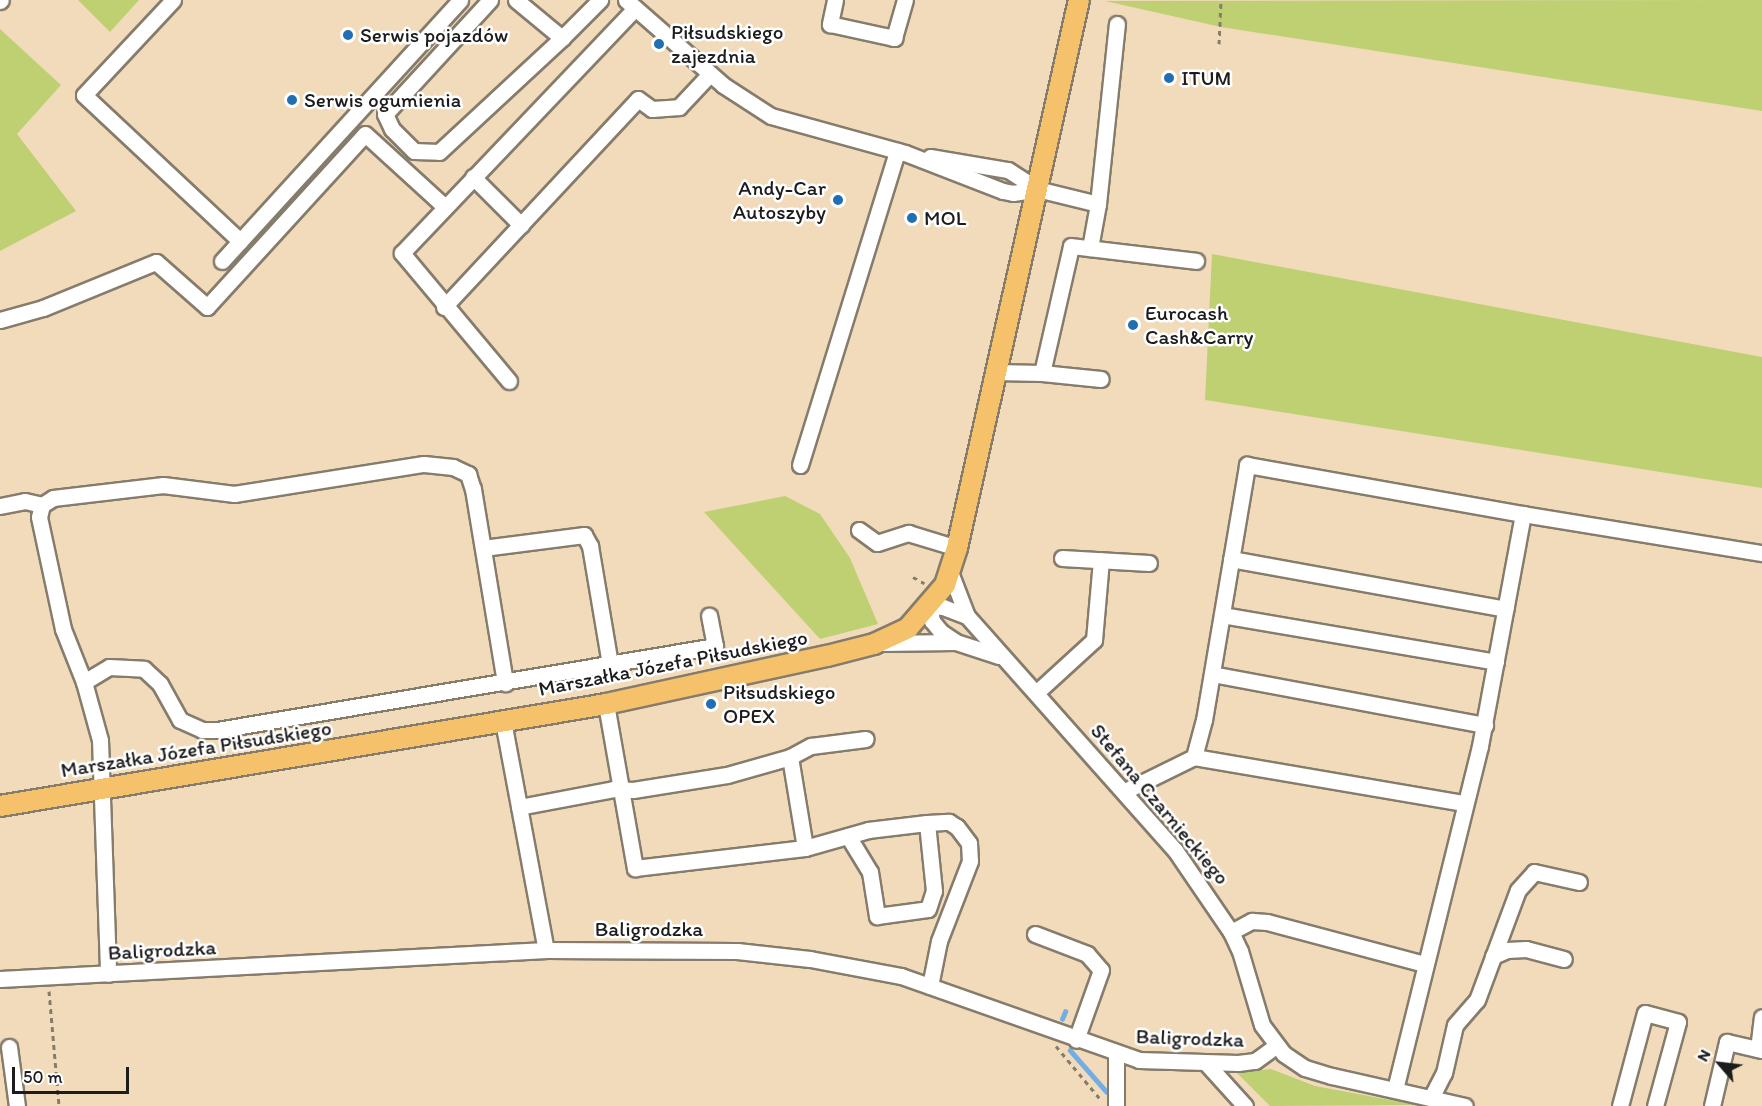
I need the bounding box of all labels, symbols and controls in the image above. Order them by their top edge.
place label: Piłsudskiego zajezdnia [671,19,783,69]
place label: Serwis pojazdów [360,22,508,48]
marker: Serwis pojazdów [341,28,355,42]
marker: Piłsudskiego zajezdnia [652,37,666,51]
place label: ITUM [1181,65,1231,91]
marker: ITUM [1162,71,1176,85]
place label: Serwis ogumienia [304,87,461,113]
marker: Serwis ogumienia [285,93,299,107]
place label: Andy-Car Autoszyby [733,175,826,225]
marker: Andy-Car Autoszyby [831,193,845,207]
place label: MOL [924,205,966,231]
marker: MOL [905,211,919,225]
place label: Eurocash Cash&Carry [1145,300,1253,350]
marker: Eurocash Cash&Carry [1126,318,1140,332]
street label: Marszałka Józefa Piłsudskiego [536,625,810,701]
place label: Piłsudskiego OPEX [723,679,835,729]
marker: Piłsudskiego OPEX [704,697,718,711]
street label: Marszałka Józefa Piłsudskiego [59,715,333,783]
street label: Stefana Czarnieckiego [1085,718,1235,890]
street label: Baligrodzka [595,916,703,942]
street label: Baligrodzka [107,935,217,965]
street label: Baligrodzka [1135,1024,1245,1052]
north arrow [1690,1034,1750,1094]
text: N [1693,1046,1715,1065]
scale bar [15,1055,132,1093]
text: 50 m [23,1066,63,1088]

